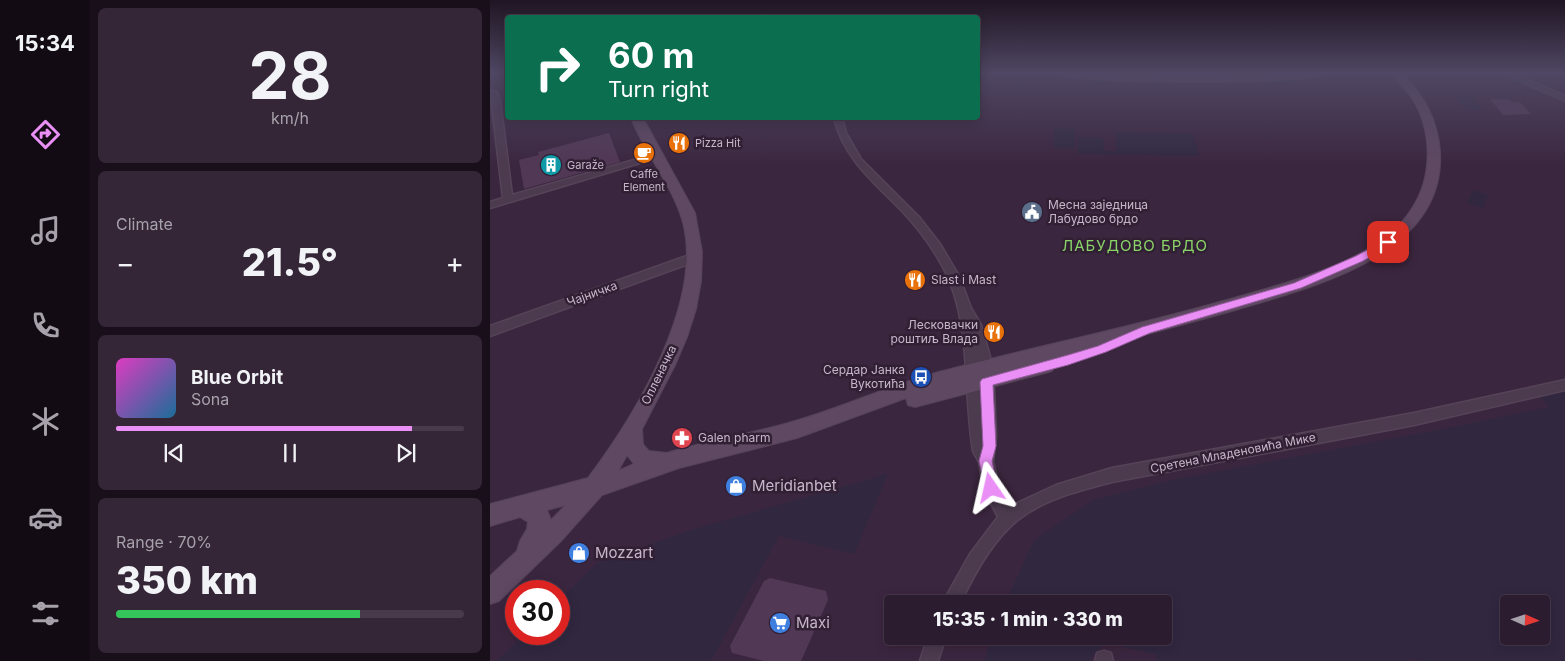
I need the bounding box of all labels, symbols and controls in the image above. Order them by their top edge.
text: 15:34 [15,30,75,56]
text: 60 m [608,34,695,76]
icon: right [525,35,590,100]
text: 28 [248,36,332,115]
text: Turn right [608,76,709,102]
text: km/h [271,108,309,128]
icon: directions [28,117,63,152]
restaurant icon: Pizza Hit [667,131,691,155]
place label: Pizza Hit [695,136,741,150]
cafe icon: Caffe Element [632,141,656,165]
building icon: Garaže [539,153,563,177]
place label: Garaže [567,158,604,172]
place label: Caffe Element [623,167,665,194]
place label: Месна заједница Лабудово брдо [1048,197,1148,226]
public building icon: Месна заједница Лабудово брдо [1020,200,1044,224]
icon: music [28,213,63,248]
text: Climate [116,214,173,234]
pin [1367,221,1409,263]
icon: arrive [1374,228,1402,256]
district label: ЛАБУДОВО БРДО [1062,236,1208,255]
text: 21.5° [242,239,338,285]
text: − [116,246,135,280]
text: + [445,246,464,280]
restaurant icon: Slast i Mast [903,268,927,292]
place label: Slast i Mast [931,272,996,287]
street label: Чајничка [565,278,619,310]
icon: phone [28,308,63,343]
place label: Лесковачки роштиљ Влада [890,317,978,346]
restaurant icon: Лесковачки роштиљ Влада [982,320,1006,344]
street label: Опленачка [638,343,679,407]
place label: Сердар Јанка Вукотића [823,362,905,391]
bus stop icon: Сердар Јанка Вукотића [909,365,933,389]
text: Blue Orbit [191,366,283,389]
text: Sona [191,389,229,409]
icon: climate [28,404,63,439]
pharmacy icon: Galen pharm [670,426,694,450]
street label: Сретена Младеновића Мике [1149,429,1317,476]
place label: Galen pharm [698,430,770,445]
icon: previous [160,439,188,467]
icon: pause [276,439,304,467]
icon: next [392,439,420,467]
position arrow [964,461,1016,513]
shop icon: Meridianbet [724,474,748,498]
place label: Meridianbet [752,476,837,495]
icon: car [28,500,63,535]
text: Range · 70% [116,532,212,552]
shop icon: Mozzart [567,541,591,565]
place label: Mozzart [595,543,653,562]
text: 350 km [116,557,258,603]
speed limit sign: 30 [505,580,570,645]
north arrow [1500,595,1550,645]
map controls [1500,595,1550,645]
icon: filters [28,596,63,631]
text: 15:35 · 1 min · 330 m [933,608,1123,631]
supermarket icon: Maxi [768,611,792,635]
place label: Maxi [796,613,830,632]

